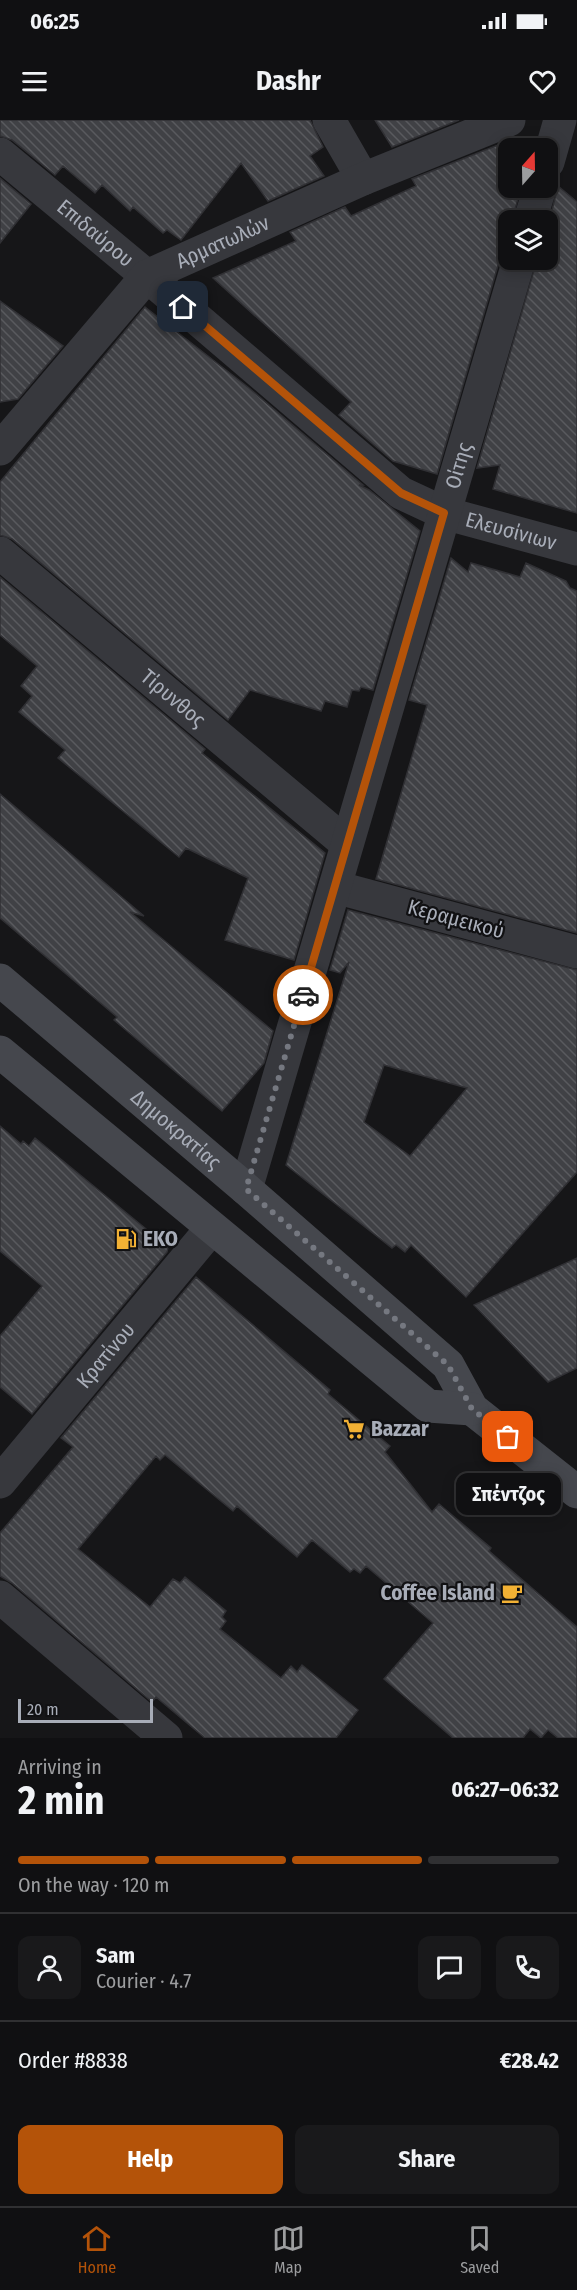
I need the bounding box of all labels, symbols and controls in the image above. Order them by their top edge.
text: 06:25 [30,8,80,35]
icon: menu [18,65,51,98]
text: Dashr [256,65,321,97]
icon: heart [526,65,559,98]
north arrow [498,138,558,198]
map controls [498,138,558,270]
street label: Επιδαύρου [52,194,139,273]
street label: Αρματωλών [172,210,273,274]
button: layers [498,210,558,270]
pin [157,281,208,332]
icon: home [166,290,199,323]
street label: Οίτης [439,439,478,492]
street label: Ελευσίνιων [463,506,559,556]
street label: Τίρυνθος [135,664,211,733]
street label: Κεραµεικού [405,894,507,944]
courier [273,965,333,1025]
icon: car [287,979,320,1012]
street label: Δημοκρατίας [126,1084,227,1175]
place label: EKO [143,1226,178,1252]
fuel station icon: EKO [114,1227,138,1251]
street label: Κρατίνου [71,1317,141,1393]
pin [482,1411,533,1462]
place label: Bazzar [371,1416,429,1442]
supermarket icon: Bazzar [342,1417,366,1441]
icon: bag [491,1420,524,1453]
callout: Σπέντζος [456,1473,560,1515]
text: Σπέντζος [472,1482,545,1506]
place label: Coffee Island [381,1580,495,1606]
cafe icon: Coffee Island [500,1581,524,1605]
scale bar [18,1696,153,1724]
text: 20 m [27,1700,58,1719]
text: Arriving in [18,1755,102,1779]
text: 06:27–06:32 [451,1776,559,1803]
text: 2 min [18,1778,104,1824]
text: On the way · 120 m [18,1873,169,1897]
button: person [18,1936,81,1999]
button: chat [418,1936,481,1999]
button: phone [496,1936,559,1999]
text: Sam [96,1942,135,1969]
text: Courier · 4.7 [96,1969,191,1993]
text: Order #8838 [18,2047,128,2074]
text: €28.42 [500,2047,559,2074]
button: Help [18,2125,283,2194]
button: Share [295,2125,559,2194]
tab: Home [78,2222,116,2277]
tab: Map [272,2222,305,2277]
tab: Saved [460,2222,499,2277]

